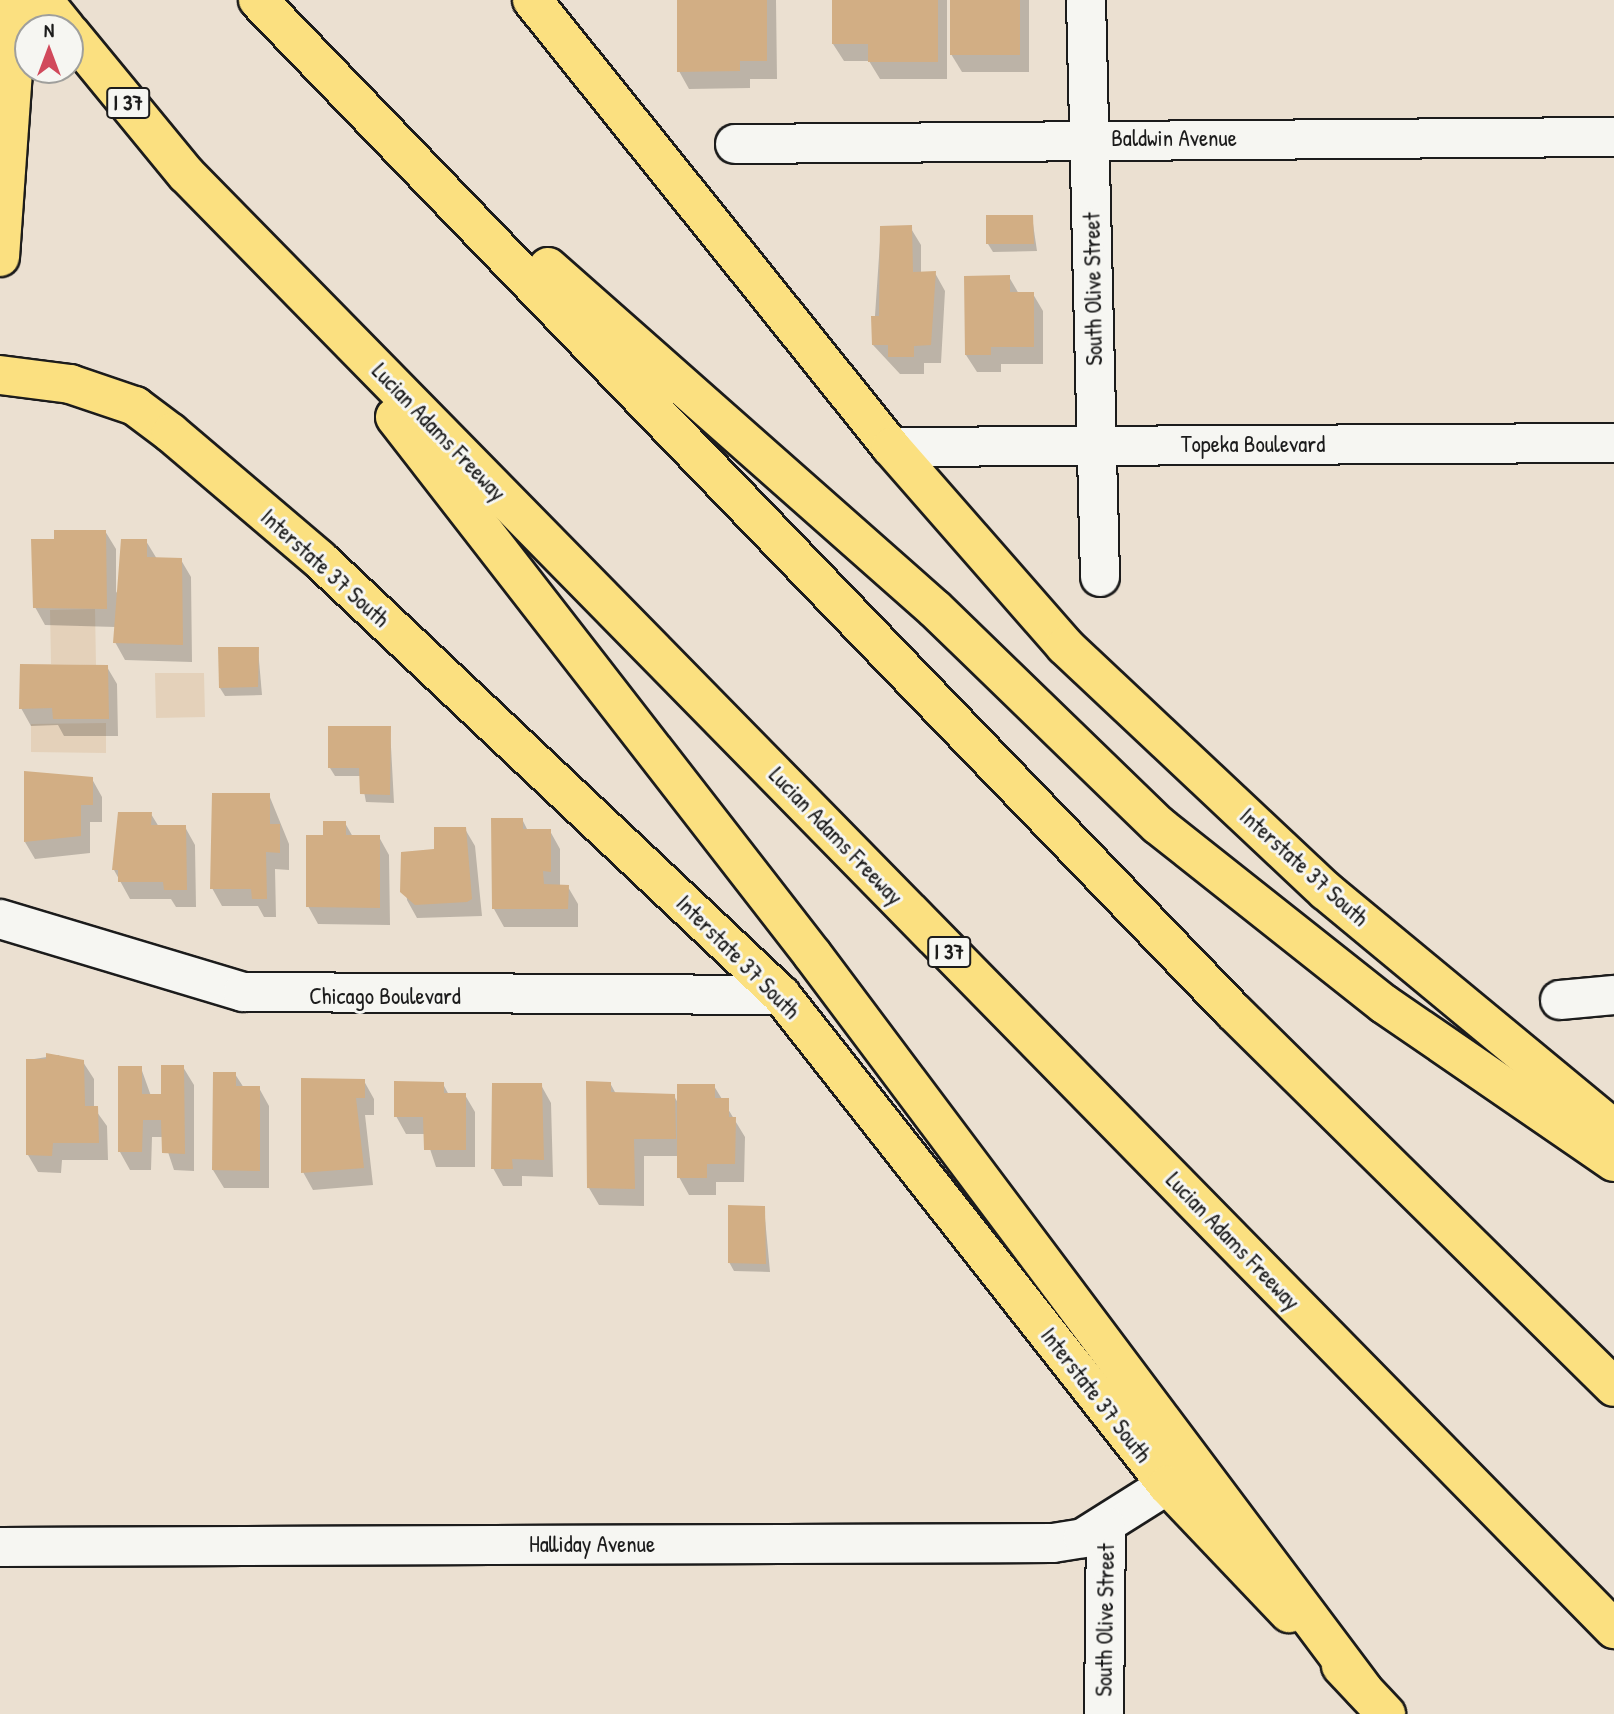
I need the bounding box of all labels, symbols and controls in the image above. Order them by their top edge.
north arrow [14,14,84,84]
text: N [44,17,54,43]
road number: I 37 [105,86,151,120]
street label: Baldwin Avenue [1111,124,1237,152]
street label: South Olive Street [1078,212,1108,366]
street label: Lucian Adams Freeway [366,357,512,507]
street label: Topeka Boulevard [1181,430,1325,458]
street label: Interstate 37 South [255,503,395,633]
street label: Lucian Adams Freeway [763,761,909,911]
street label: Interstate 37 South [1234,802,1374,932]
street label: Interstate 37 South [670,889,806,1025]
road number: I 37 [926,934,972,970]
street label: Chicago Boulevard [309,982,461,1010]
street label: Lucian Adams Freeway [1160,1166,1306,1316]
street label: Interstate 37 South [1035,1322,1157,1468]
street label: Halliday Avenue [529,1530,655,1558]
street label: South Olive Street [1090,1543,1120,1697]

